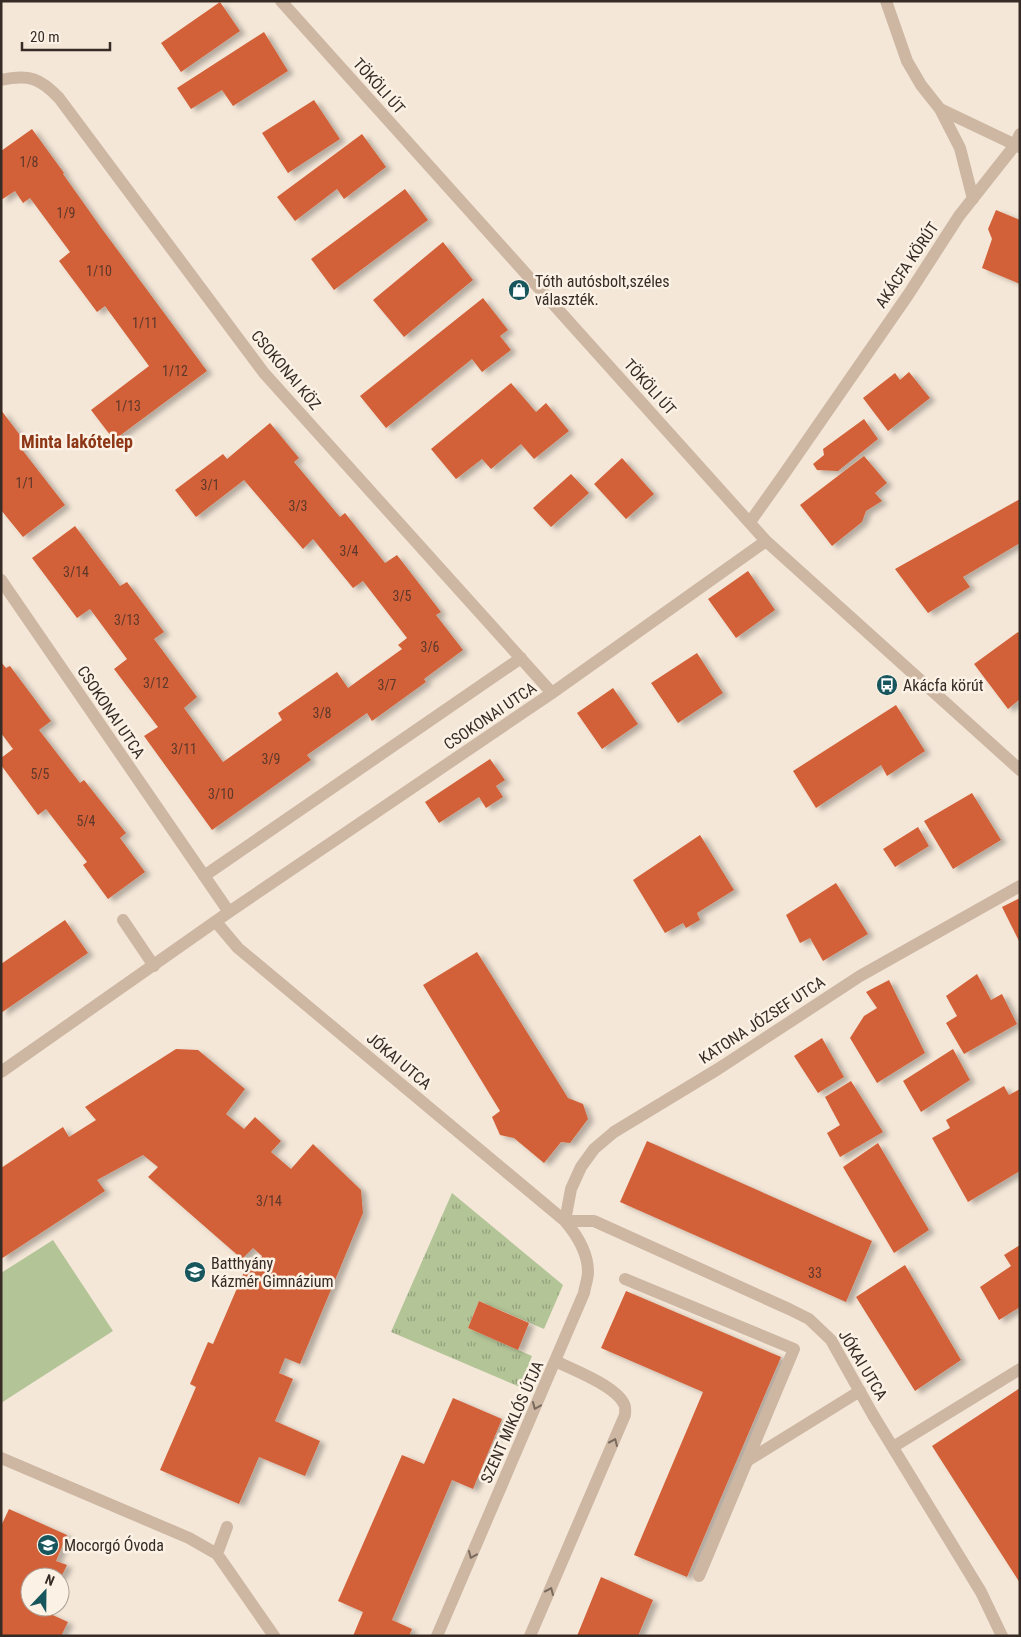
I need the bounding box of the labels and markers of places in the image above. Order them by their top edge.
place label: Tóth autósbolt,széles választék. [535,272,670,309]
shop icon: Tóth autósbolt,széles választék. [507,278,531,302]
bus stop icon: Akácfa körút [875,673,899,697]
place label: Akácfa körút [903,676,984,695]
place label: Batthyány Kázmér Gimnázium [211,1254,334,1291]
school or university icon: Batthyány Kázmér Gimnázium [183,1260,207,1284]
school or university icon: Mocorgó Óvoda [36,1533,60,1557]
place label: Mocorgó Óvoda [64,1535,164,1555]

